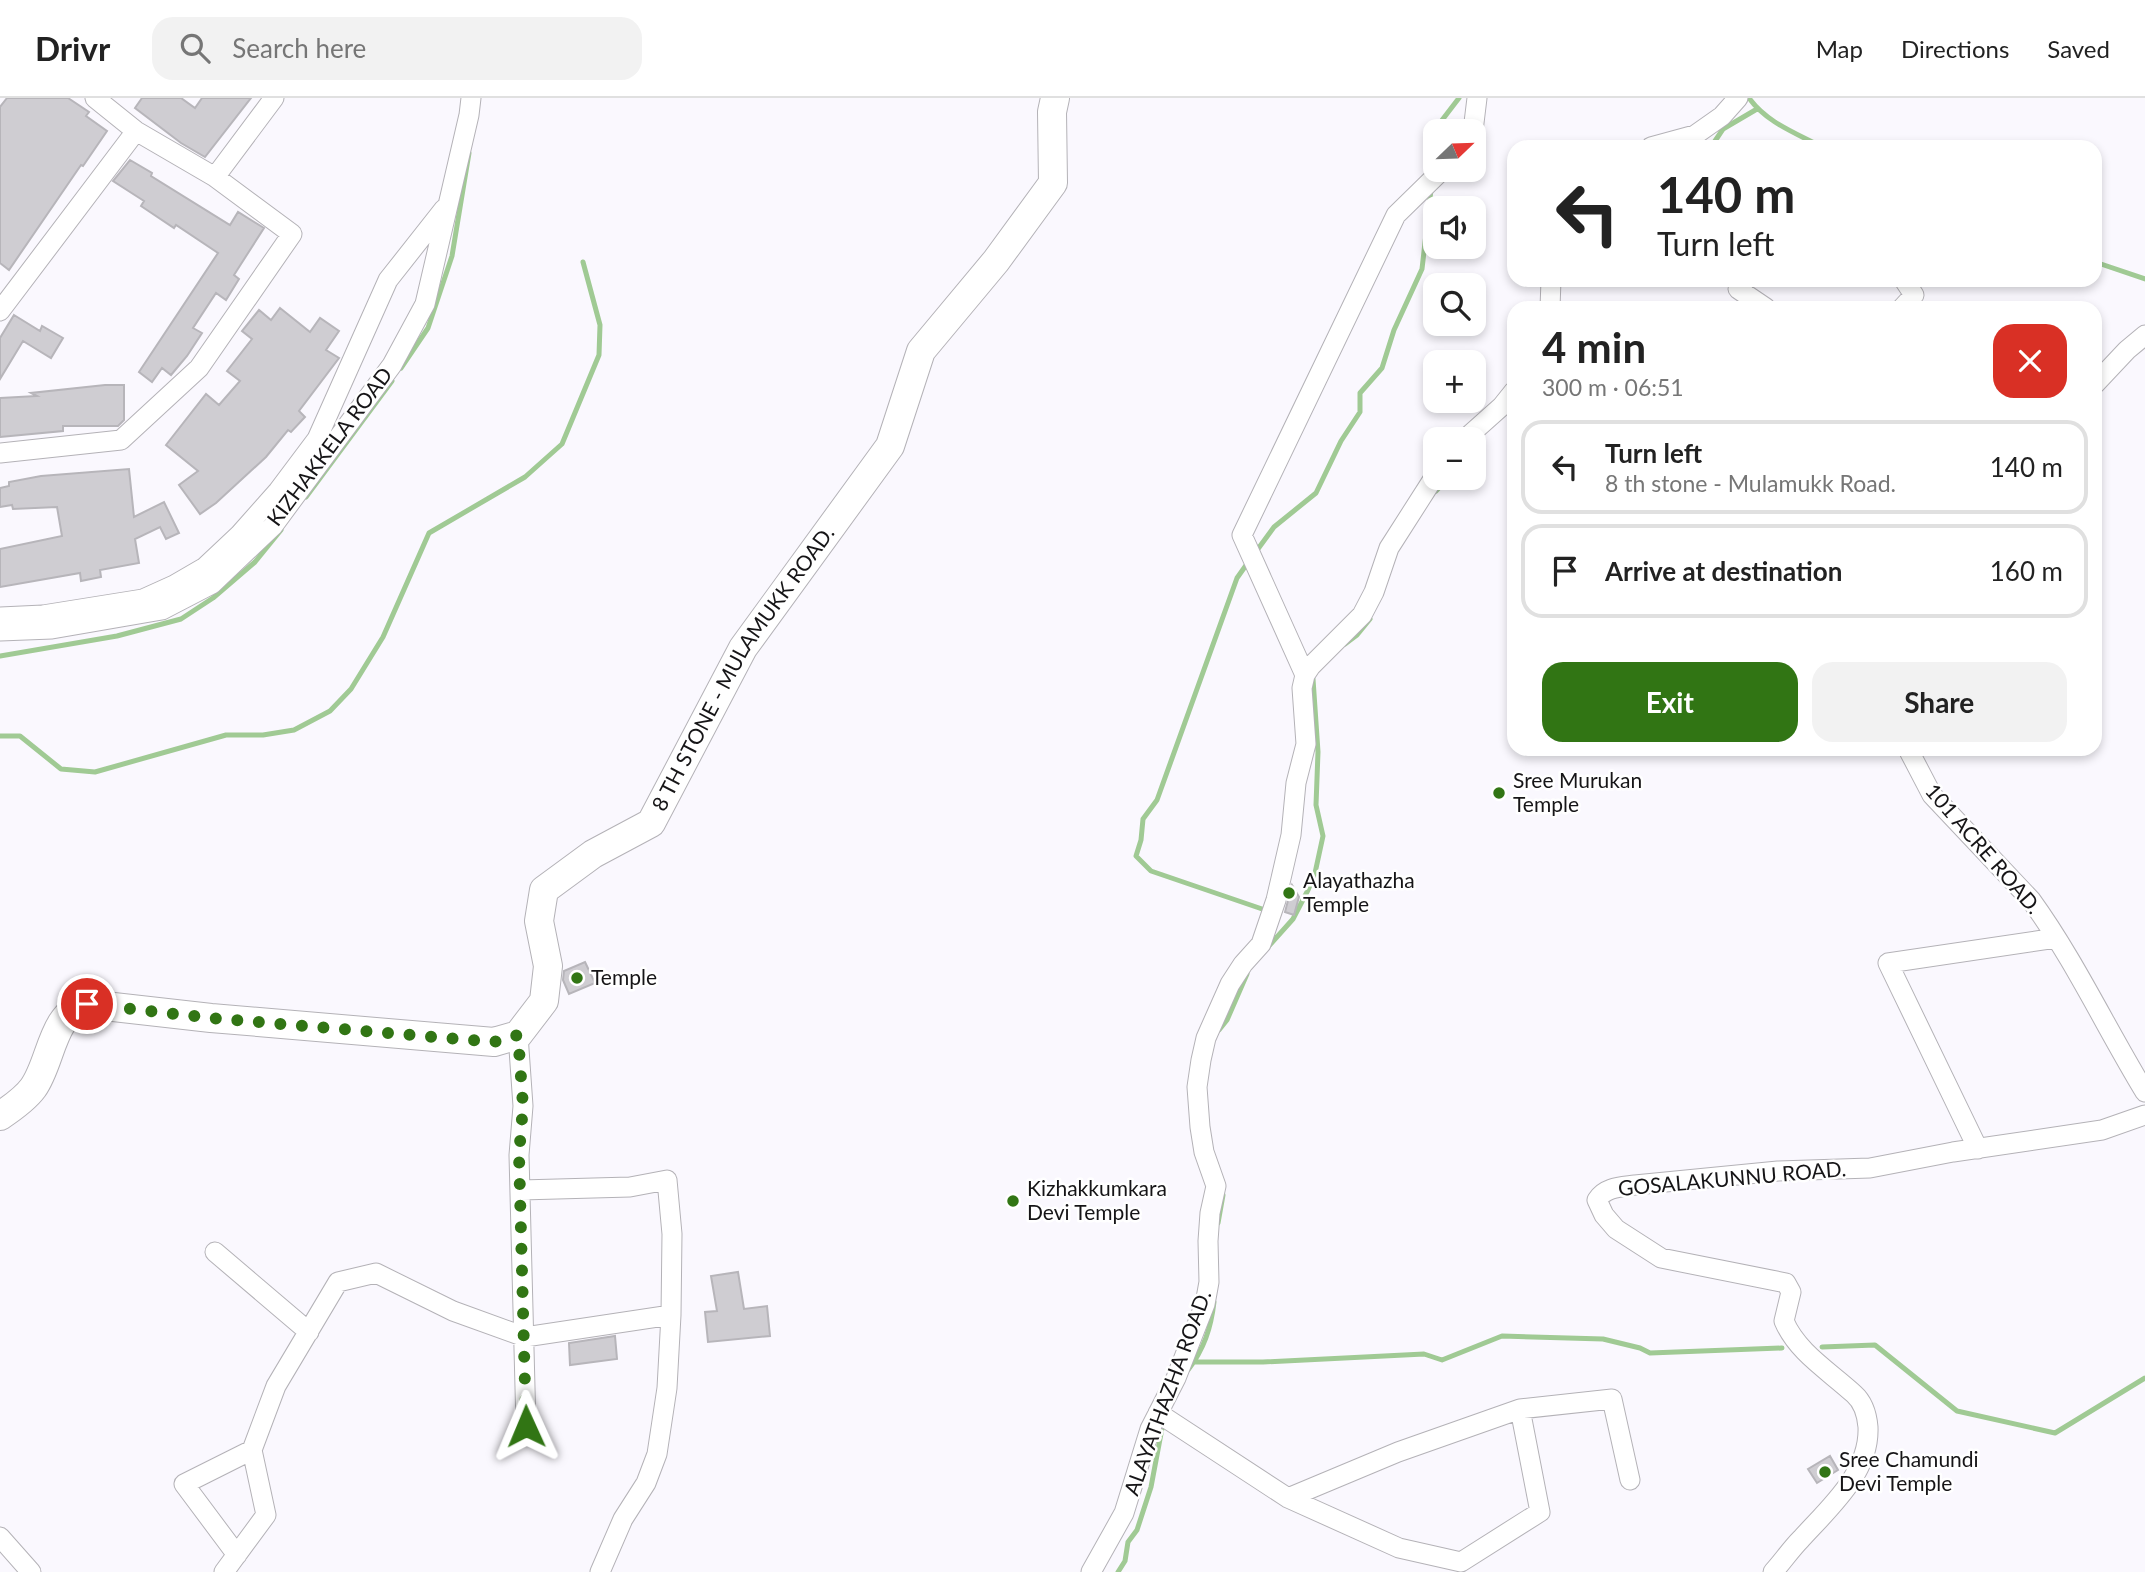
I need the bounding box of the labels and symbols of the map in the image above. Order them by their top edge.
north arrow [1423,119,1486,182]
street label: KIZHAKKELA ROAD [261,362,397,530]
street label: 8 TH STONE - MULAMUKK ROAD. [646,521,839,815]
place label: Sree Murukan Temple [1513,767,1642,816]
street label: 101 ACRE ROAD. [1921,778,2047,918]
marker: Sree Murukan Temple [1491,785,1507,801]
place label: Alayathazha Temple [1303,867,1415,916]
marker: Alayathazha Temple [1281,885,1297,901]
place label: Temple [591,964,657,989]
marker: Temple [569,970,585,986]
pin [57,974,117,1034]
street label: GOSALAKUNNU ROAD. [1617,1155,1847,1200]
place label: Kizhakkumkara Devi Temple [1027,1175,1167,1224]
marker: Kizhakkumkara Devi Temple [1005,1193,1021,1209]
street label: ALAYATHAZHA ROAD. [1118,1287,1215,1498]
position arrow [489,1389,563,1463]
place label: Sree Chamundi Devi Temple [1839,1446,1979,1495]
marker: Sree Chamundi Devi Temple [1817,1464,1833,1480]

